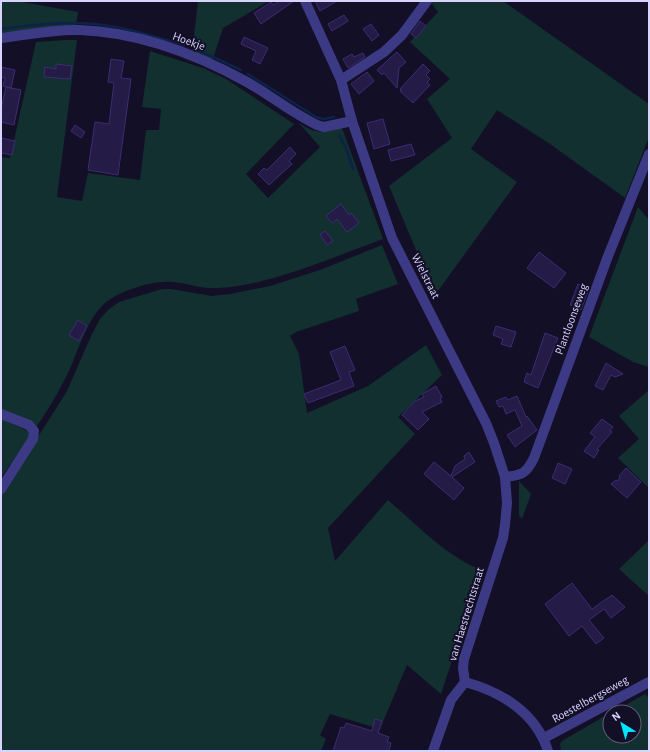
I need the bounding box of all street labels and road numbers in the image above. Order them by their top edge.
street label: Hoekje [171,30,207,53]
street label: Wielstraat [410,251,443,301]
street label: Plantloonseweg [553,282,589,356]
street label: van Haestrechtstraat [446,566,486,662]
street label: Roestelbergseweg [550,673,630,725]

